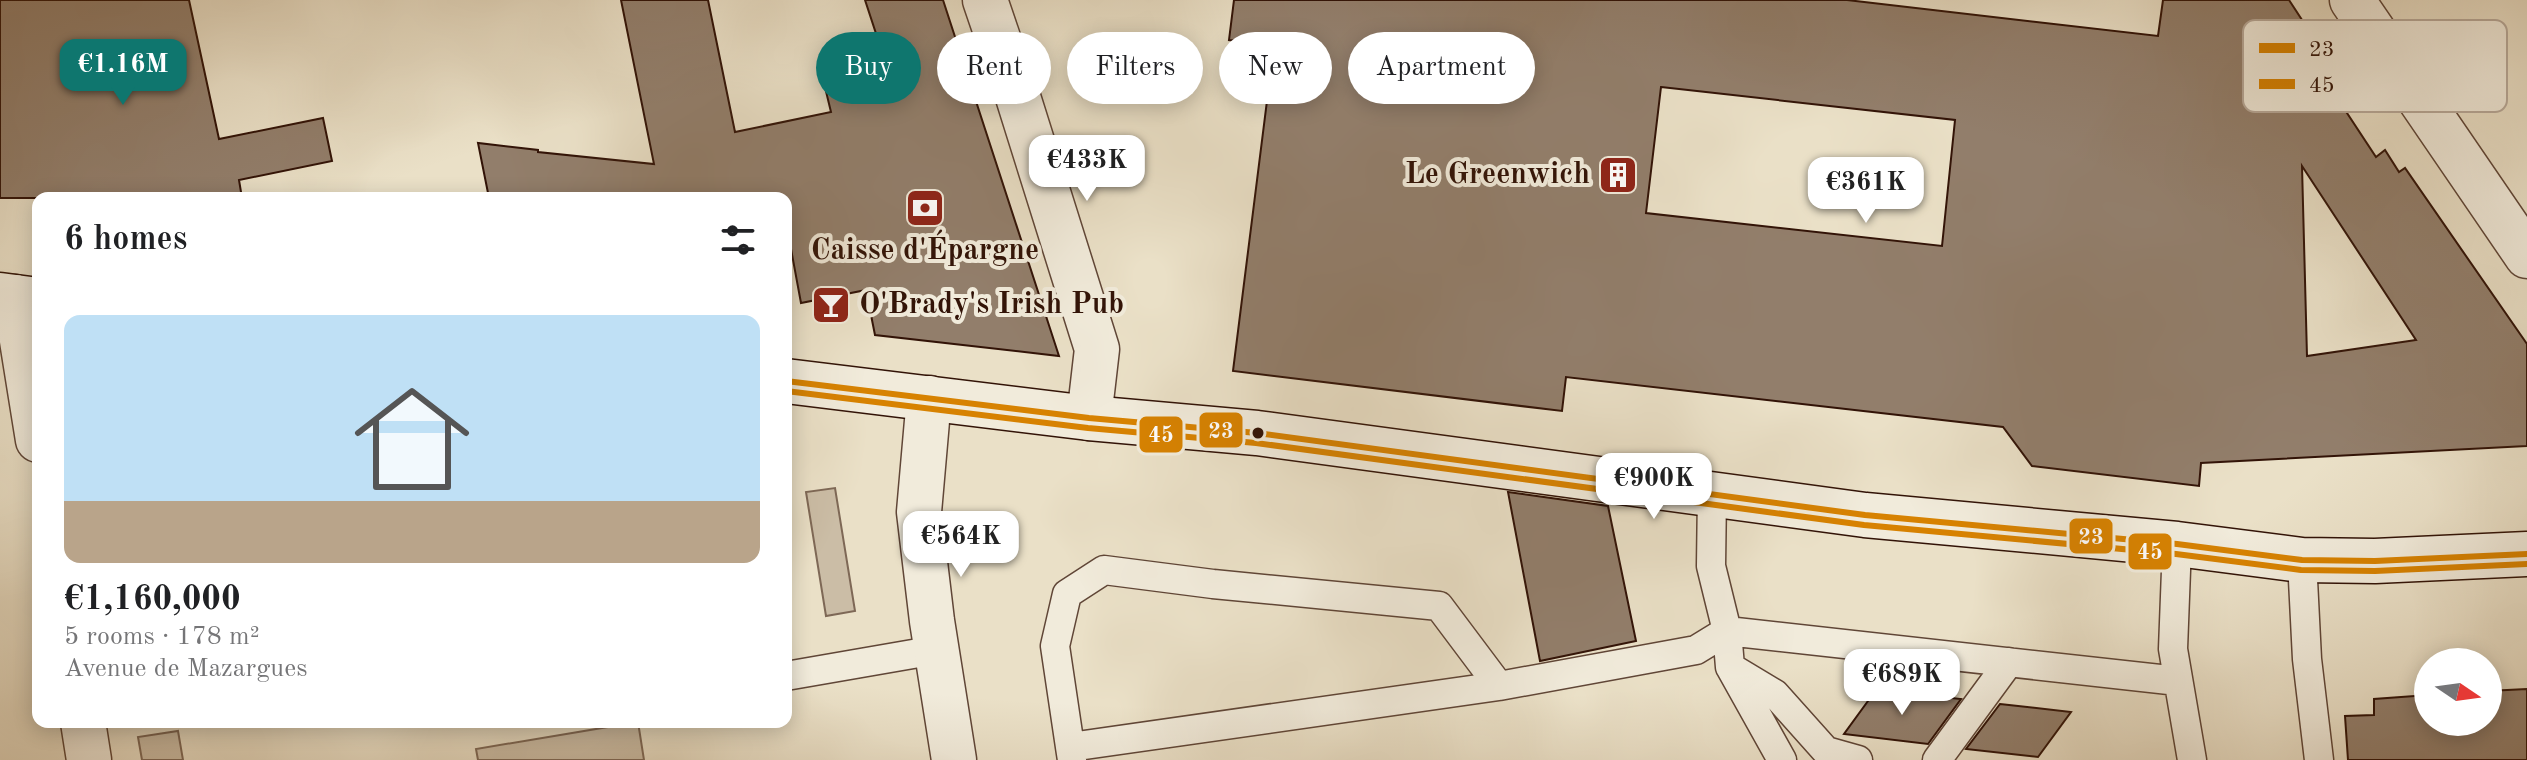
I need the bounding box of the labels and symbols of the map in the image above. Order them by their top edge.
legend [2243,20,2507,112]
pin: €1.16M [58,39,188,107]
text: 23 [2309,39,2335,61]
text: 45 [2309,75,2335,97]
pin: €433K [1031,135,1143,203]
building icon: Le Greenwich [1597,154,1639,196]
pin: €361K [1810,157,1922,225]
place label: Le Greenwich [1405,160,1590,190]
bank icon: Caisse d'Épargne [904,187,946,229]
place label: Caisse d'Épargne [811,229,1039,266]
bar icon: O'Brady's Irish Pub [810,284,852,326]
place label: O'Brady's Irish Pub [859,290,1124,320]
line badge: 23 [1198,411,1244,449]
line badge: 45 [1138,415,1184,454]
text: 23 [1208,421,1234,443]
text: 45 [1148,425,1174,447]
unlabelled marker [1250,425,1266,441]
pin: €900K [1598,453,1710,521]
pin: €564K [905,511,1017,579]
line badge: 23 [2068,517,2114,555]
text: 23 [2078,527,2104,549]
line badge: 45 [2127,532,2173,571]
text: 45 [2137,542,2163,564]
north arrow [2414,648,2502,736]
pin: €689K [1846,649,1958,717]

